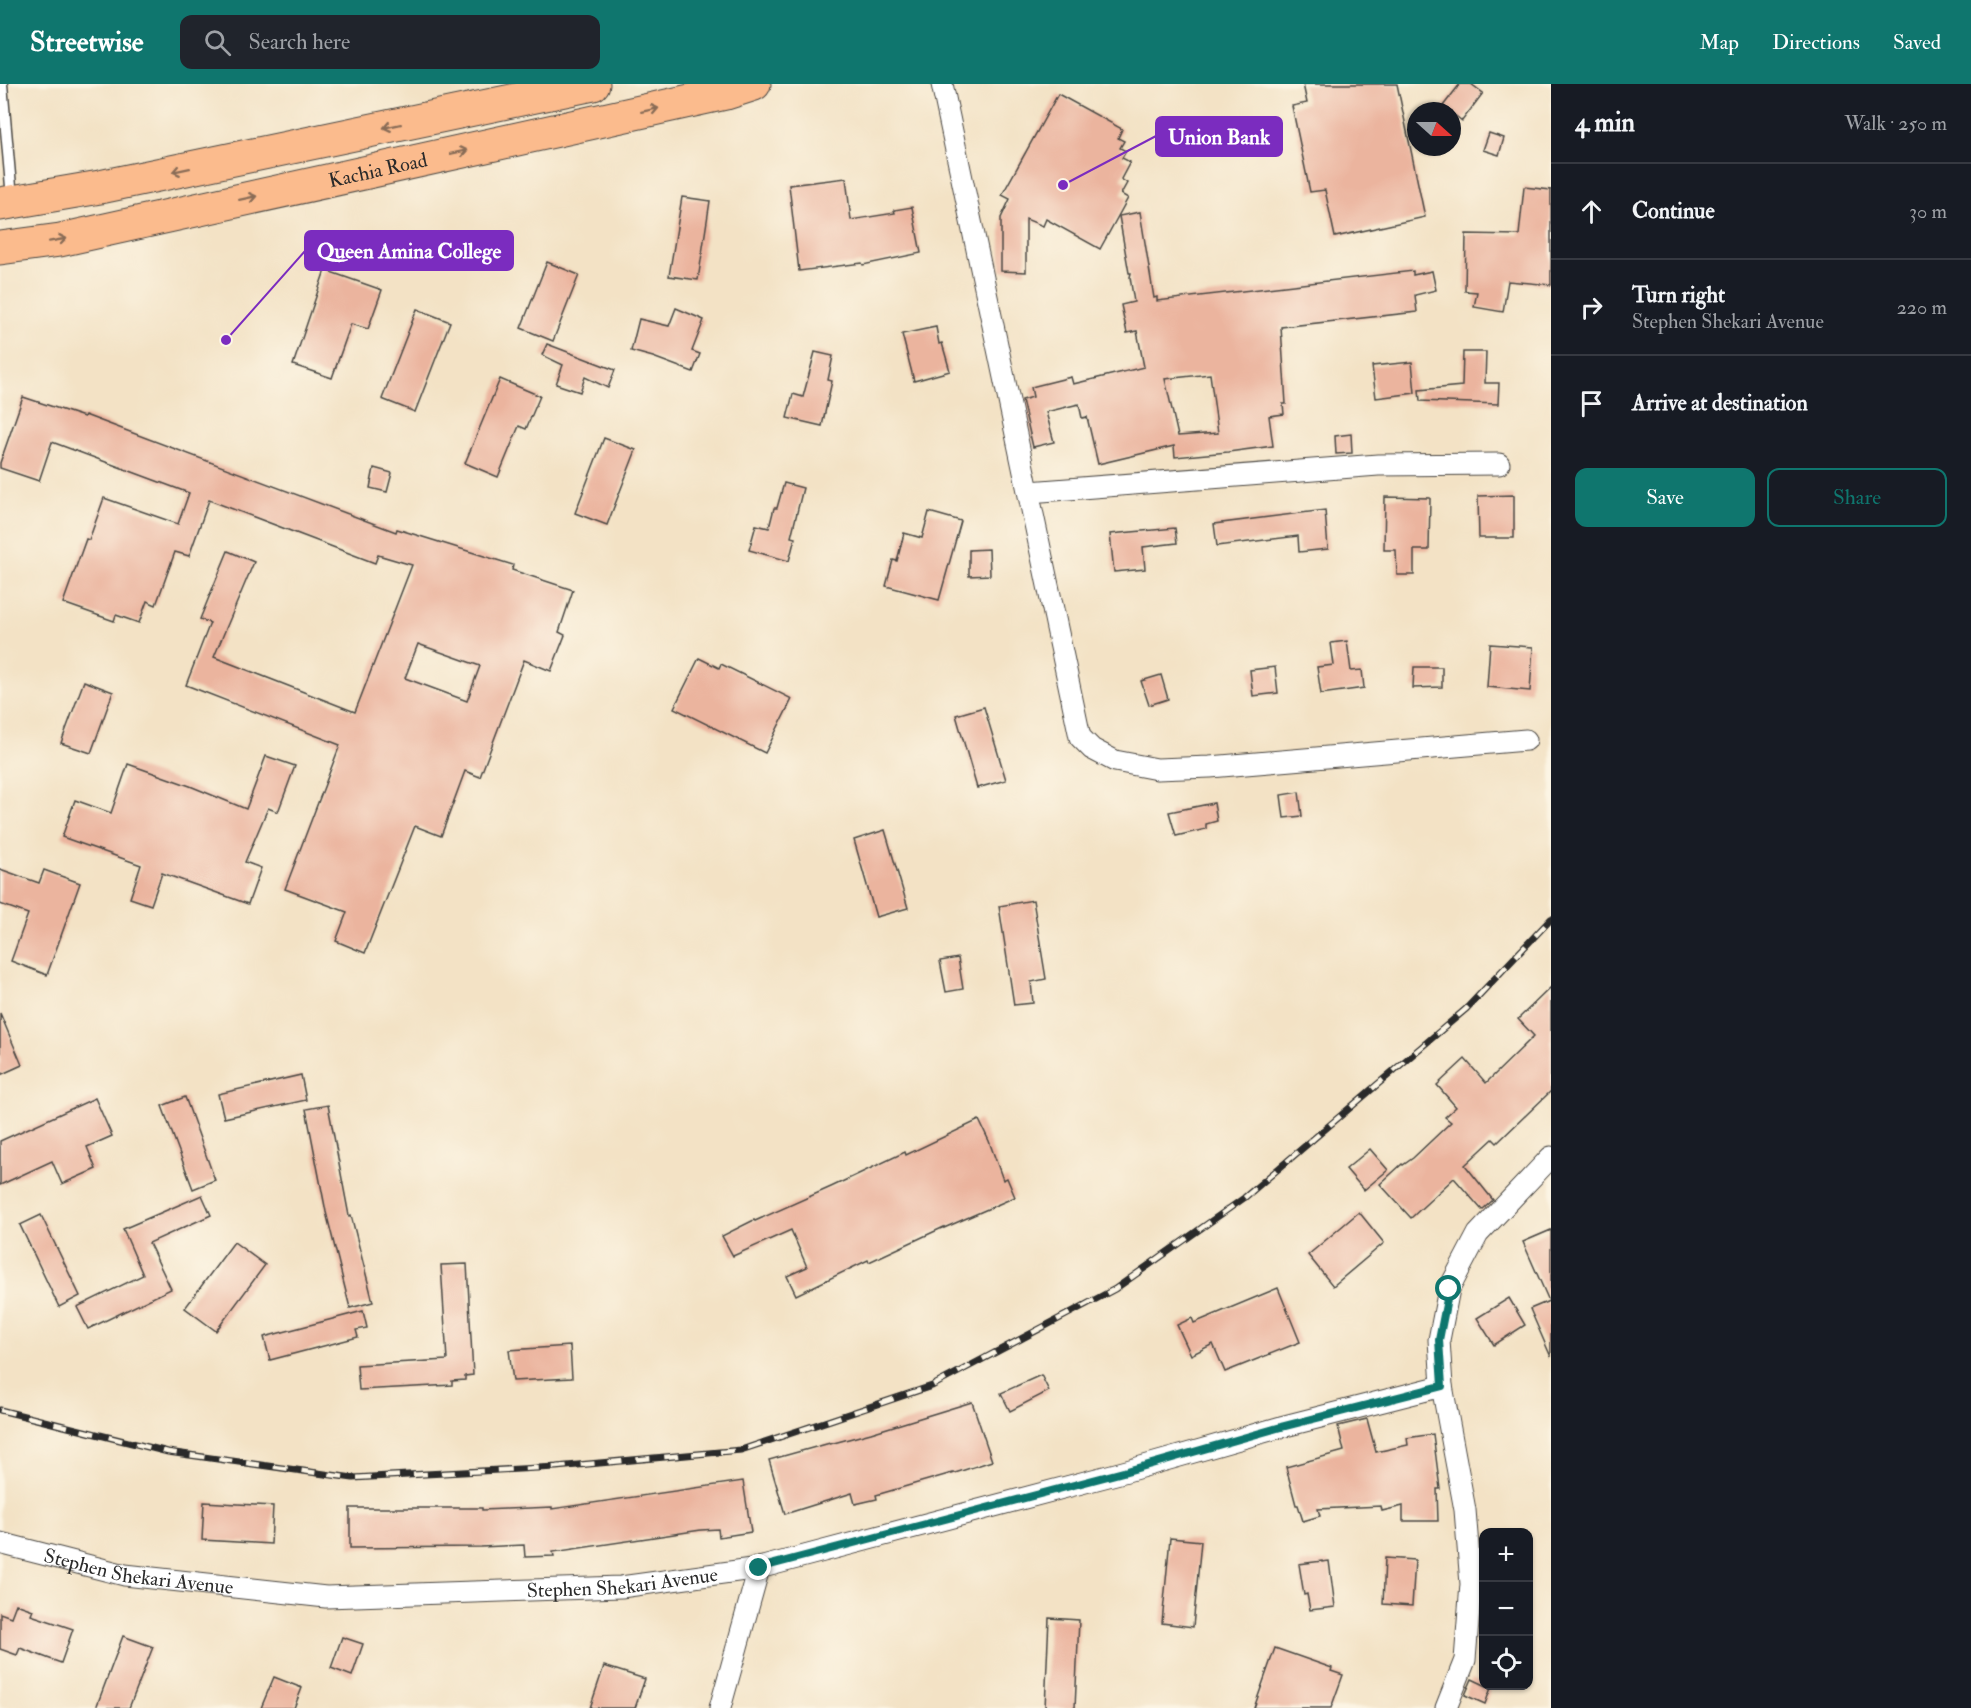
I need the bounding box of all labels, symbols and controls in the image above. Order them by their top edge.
search box [180,15,600,69]
text: Streetwise [30,25,144,60]
icon: search [201,26,234,59]
text: Search here [249,28,350,56]
text: Map [1699,29,1739,56]
text: Directions [1772,29,1860,56]
text: Saved [1893,29,1941,56]
north arrow [1407,102,1461,156]
one-way arrow [640,104,659,115]
text: 4 min [1575,107,1635,139]
text: Walk · 250 m [1844,111,1947,136]
callout: Union Bank [1156,117,1282,156]
one-way arrow [383,121,402,132]
text: Union Bank [1168,124,1271,151]
one-way arrow [449,146,469,157]
street label: Kachia Road [326,147,430,193]
one-way arrow [171,165,191,176]
one-way arrow [238,192,258,203]
icon: ahead [1575,195,1608,228]
text: Continue [1632,197,1715,225]
text: 30 m [1909,199,1947,224]
callout: Queen Amina College [305,231,513,270]
one-way arrow [48,234,67,245]
text: Queen Amina College [317,238,501,265]
text: Turn right [1632,281,1725,309]
icon: right [1575,291,1608,324]
text: 220 m [1897,295,1947,320]
text: Stephen Shekari Avenue [1632,309,1824,334]
icon: arrive [1575,387,1608,420]
text: Arrive at destination [1632,389,1808,417]
button: Save [1575,468,1755,527]
button: Share [1767,468,1947,527]
route start [1435,1275,1461,1301]
map controls [1479,1528,1533,1690]
button: + [1479,1528,1533,1582]
street label: Stephen Shekari Avenue [41,1543,235,1600]
route end [745,1554,771,1580]
street label: Stephen Shekari Avenue [526,1562,719,1603]
button: − [1479,1582,1533,1636]
button: locate [1479,1636,1533,1690]

